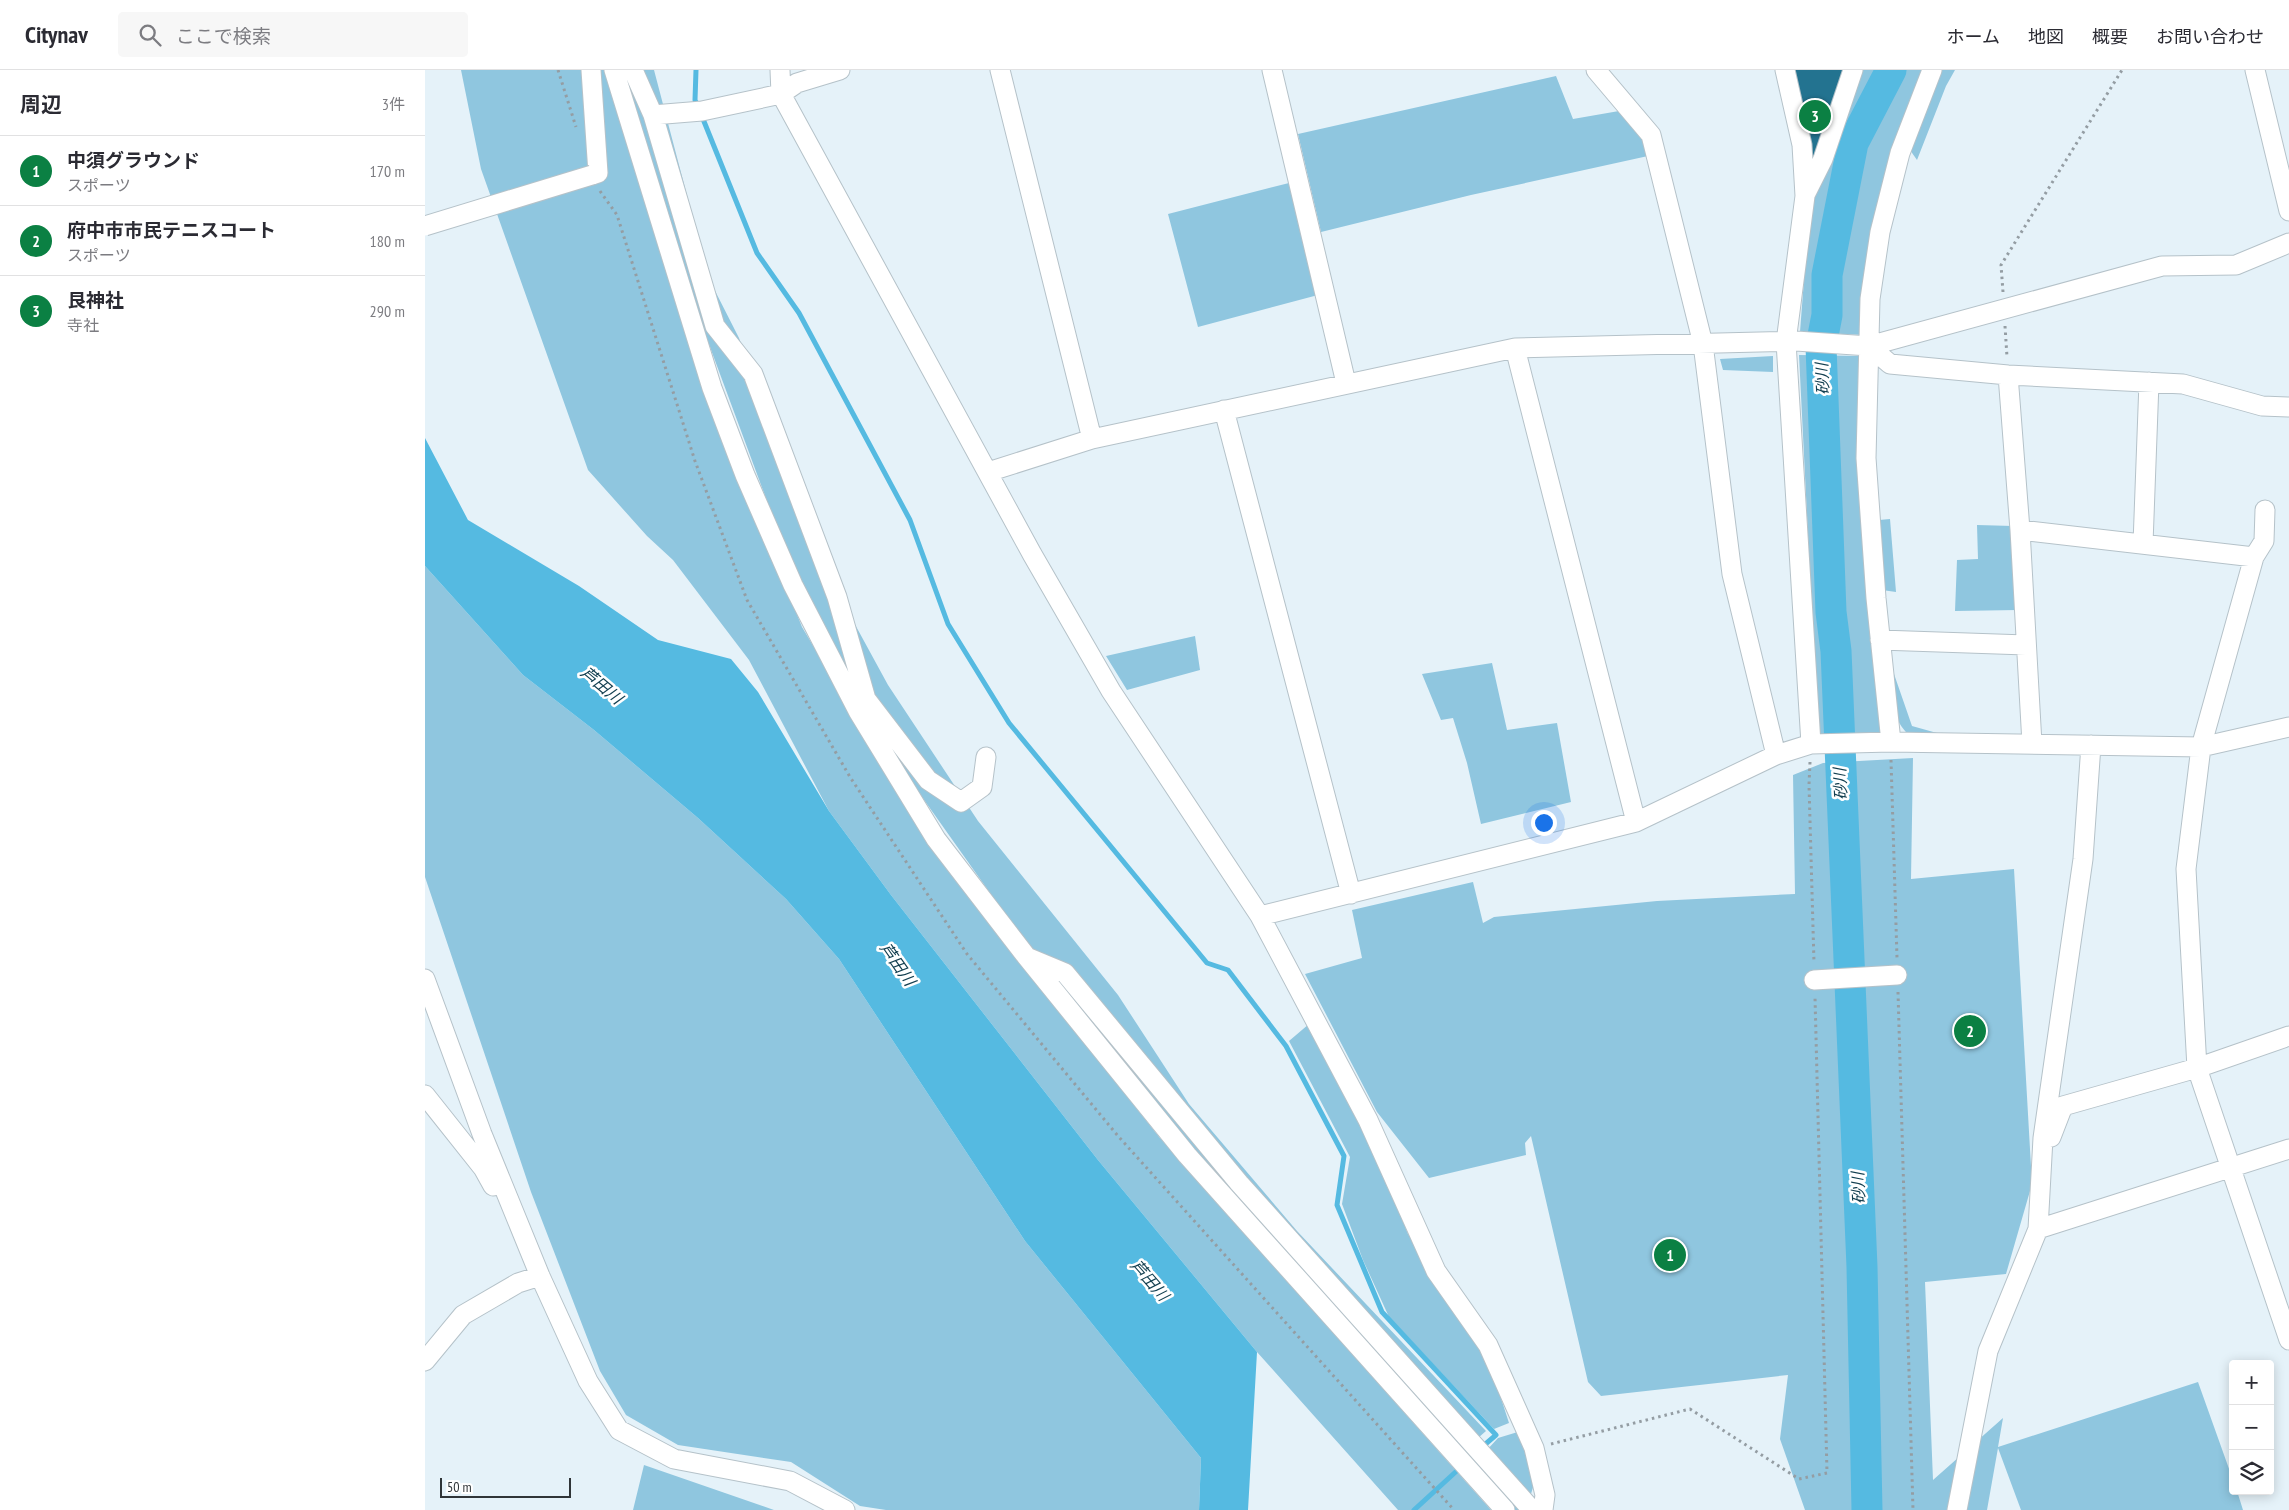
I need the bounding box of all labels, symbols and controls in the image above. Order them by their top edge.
search box [118,12,468,57]
text: Citynav [25,19,88,50]
icon: search [136,21,164,49]
text: ここで検索 [176,24,271,48]
text: ホーム [1947,25,2000,48]
text: 地図 [2028,25,2064,48]
text: 概要 [2092,25,2128,48]
text: お問い合わせ [2156,25,2264,48]
text: 周辺 [20,91,62,118]
text: 3件 [382,94,405,114]
pin: 3 [1799,97,1831,135]
text: 中須グラウンド [67,148,200,172]
text: 1 [32,161,40,181]
text: 170 m [370,161,405,181]
text: スポーツ [67,175,131,195]
text: 府中市市民テニスコート [67,218,276,242]
text: 2 [32,231,40,251]
text: 180 m [370,231,405,251]
text: スポーツ [67,245,131,265]
text: 艮神社 [67,288,124,312]
text: 3 [32,301,40,321]
text: 290 m [370,301,405,321]
text: 寺社 [67,315,99,335]
water label: 砂川 [1811,361,1833,396]
water label: 芦田川 [577,662,628,709]
water label: 砂川 [1829,766,1851,801]
your location [1531,810,1557,836]
water label: 芦田川 [876,939,921,991]
pin: 2 [1954,1012,1986,1050]
water label: 砂川 [1847,1170,1869,1205]
pin: 1 [1654,1236,1686,1274]
water label: 芦田川 [1127,1255,1175,1306]
map controls [2229,1360,2274,1495]
button: + [2229,1360,2274,1405]
button: − [2229,1405,2274,1450]
button: layers [2229,1450,2274,1495]
scale bar [440,1475,571,1498]
text: 50 m [447,1478,472,1496]

